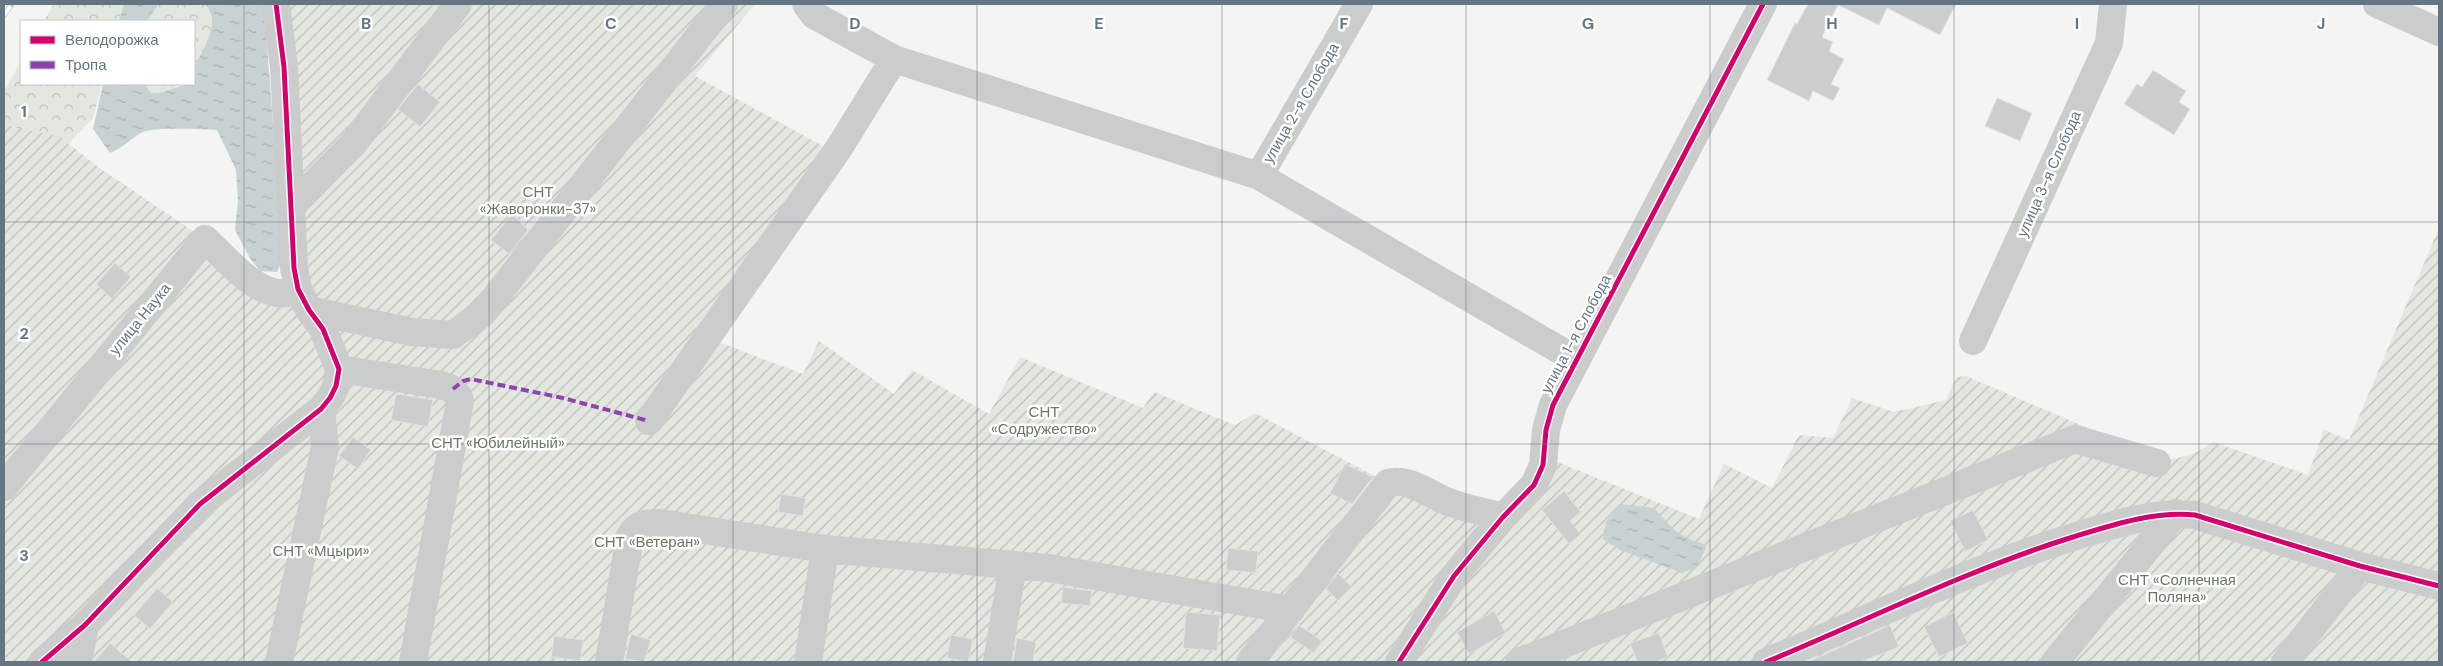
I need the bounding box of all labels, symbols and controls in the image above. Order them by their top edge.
text: B [361,13,371,34]
text: C [605,13,617,34]
text: D [849,13,861,34]
text: E [1094,13,1104,34]
text: F [1340,13,1349,34]
text: G [1582,13,1594,34]
text: H [1826,13,1838,34]
text: I [2075,13,2079,34]
text: J [2317,13,2325,34]
legend [20,20,195,85]
text: Велодорожка [65,30,159,50]
street label: улица 2-я Слобода [1258,39,1344,167]
text: Тропа [65,55,107,75]
text: 1 [21,101,27,122]
street label: улица 3-я Слобода [2012,107,2086,240]
park label: СНТ «Жаворонки-37» [480,182,597,219]
street label: улица 1-я Слобода [1536,270,1616,397]
street label: улица Наука [105,278,176,359]
text: 2 [19,323,29,344]
park label: СНТ «Содружество» [991,402,1097,439]
park label: СНТ «Юбилейный» [431,433,565,453]
park label: СНТ «Ветеран» [594,532,700,552]
park label: СНТ «Мцыри» [273,541,370,561]
text: 3 [19,545,29,566]
park label: СНТ «Солнечная Поляна» [2118,570,2236,607]

